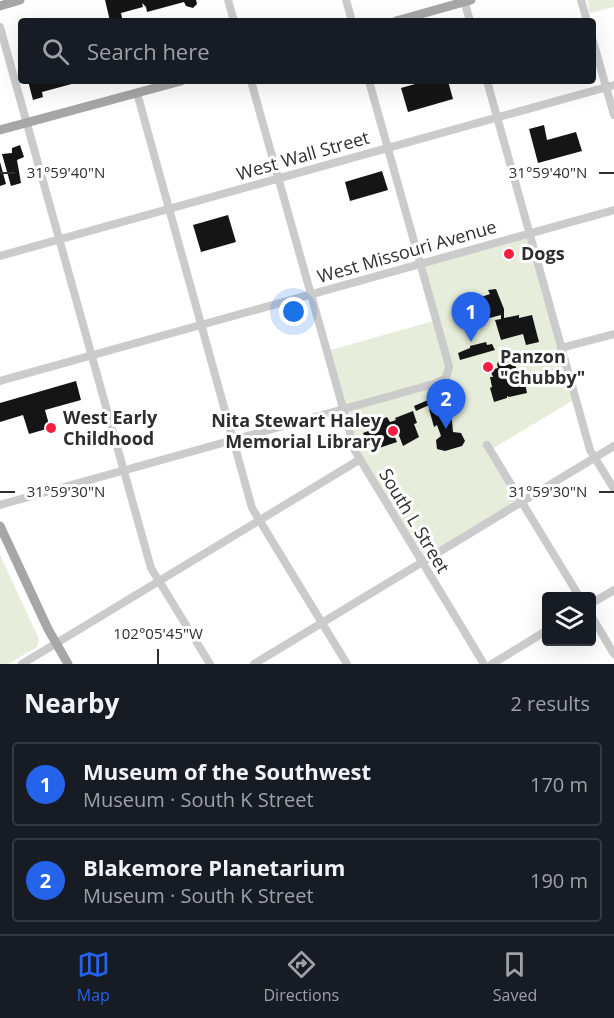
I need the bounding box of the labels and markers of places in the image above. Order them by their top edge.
place label: Dogs [521,241,565,265]
marker: Dogs [502,247,516,261]
pin: 1 [452,292,490,342]
place label: Panzon "Chubby" [500,344,585,389]
marker: Panzon "Chubby" [481,360,495,374]
pin: 2 [426,380,466,429]
place label: West Early Childhood [63,405,158,450]
place label: Nita Stewart Haley Memorial Library [211,408,382,453]
marker: West Early Childhood [44,421,58,435]
marker: Nita Stewart Haley Memorial Library [386,424,400,438]

